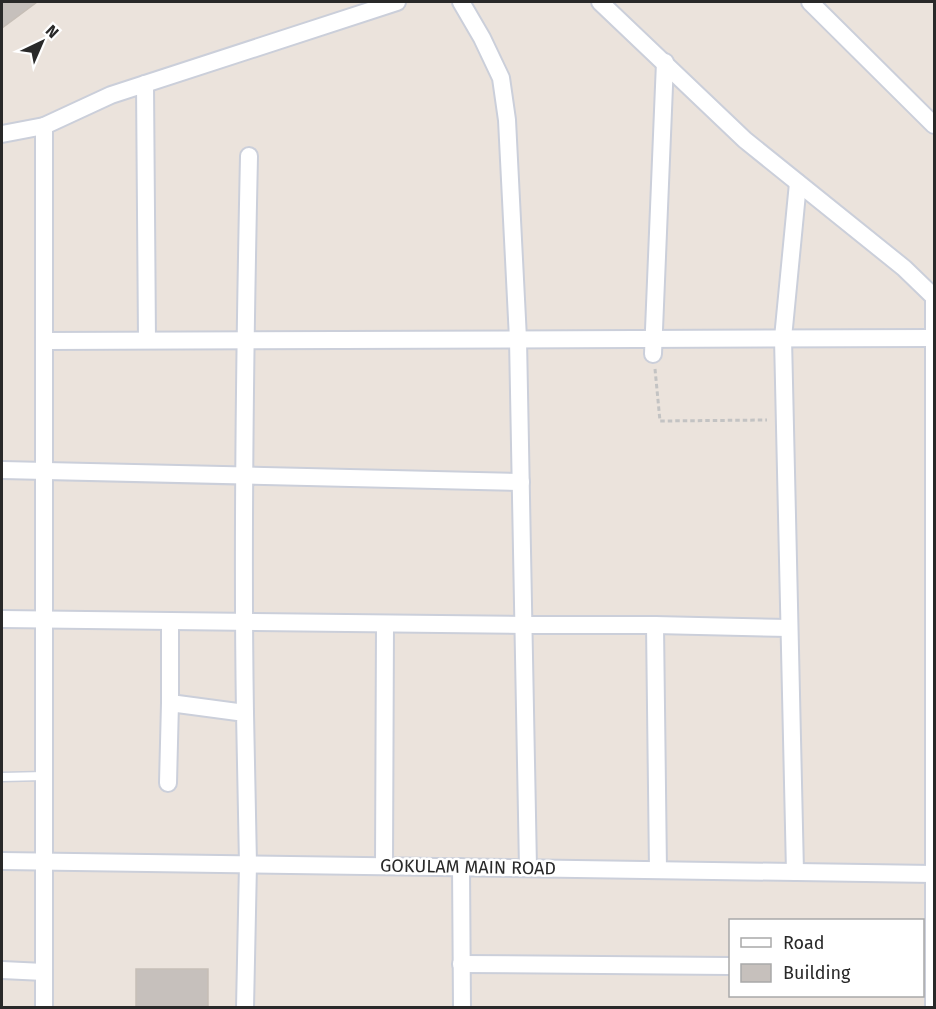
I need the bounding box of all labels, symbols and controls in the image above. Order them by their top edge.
north arrow [12,12,72,72]
text: N [42,21,62,42]
street label: GOKULAM MAIN ROAD [380,854,556,880]
legend [729,919,924,997]
text: Road [783,932,825,954]
text: Building [783,962,851,984]

